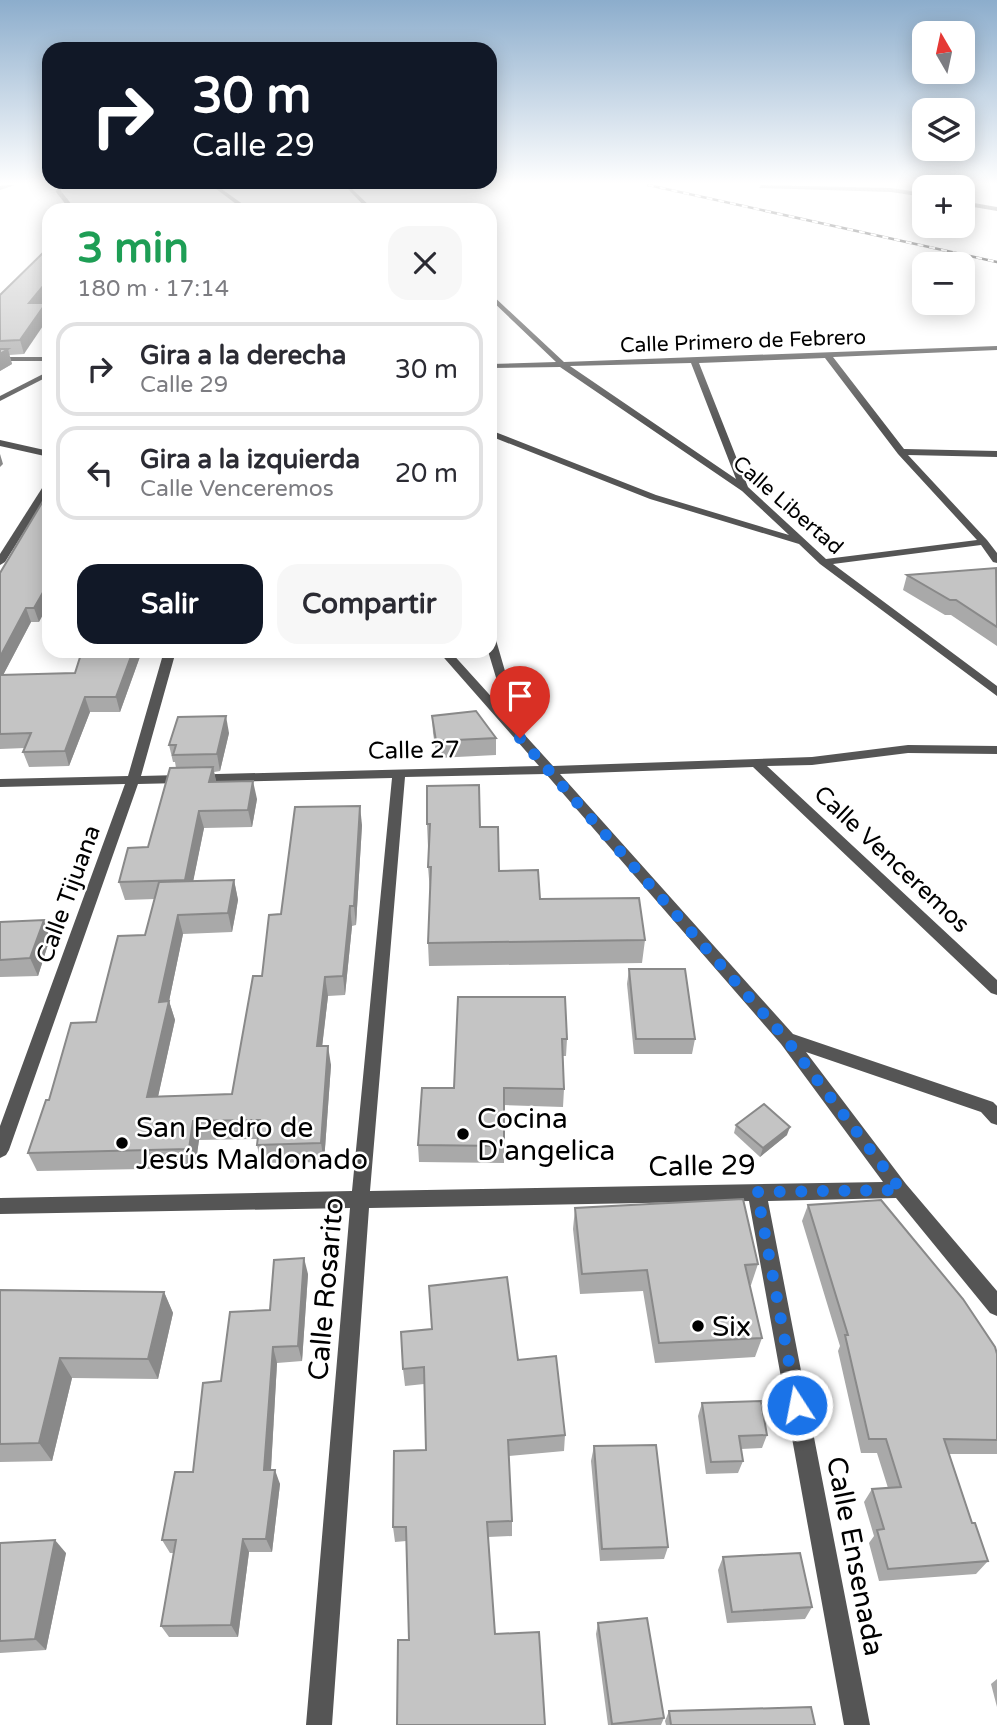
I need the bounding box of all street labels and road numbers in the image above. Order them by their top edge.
street label: Calle Primero de Febrero [619,325,867,358]
street label: Calle Libertad [727,451,848,560]
street label: Calle 27 [368,735,460,766]
street label: Calle Venceremos [808,780,976,939]
street label: Calle Tijuana [30,821,107,967]
street label: Calle 29 [648,1148,756,1184]
street label: Calle Rosarito [301,1196,351,1382]
street label: Calle Ensenada [819,1454,891,1659]

